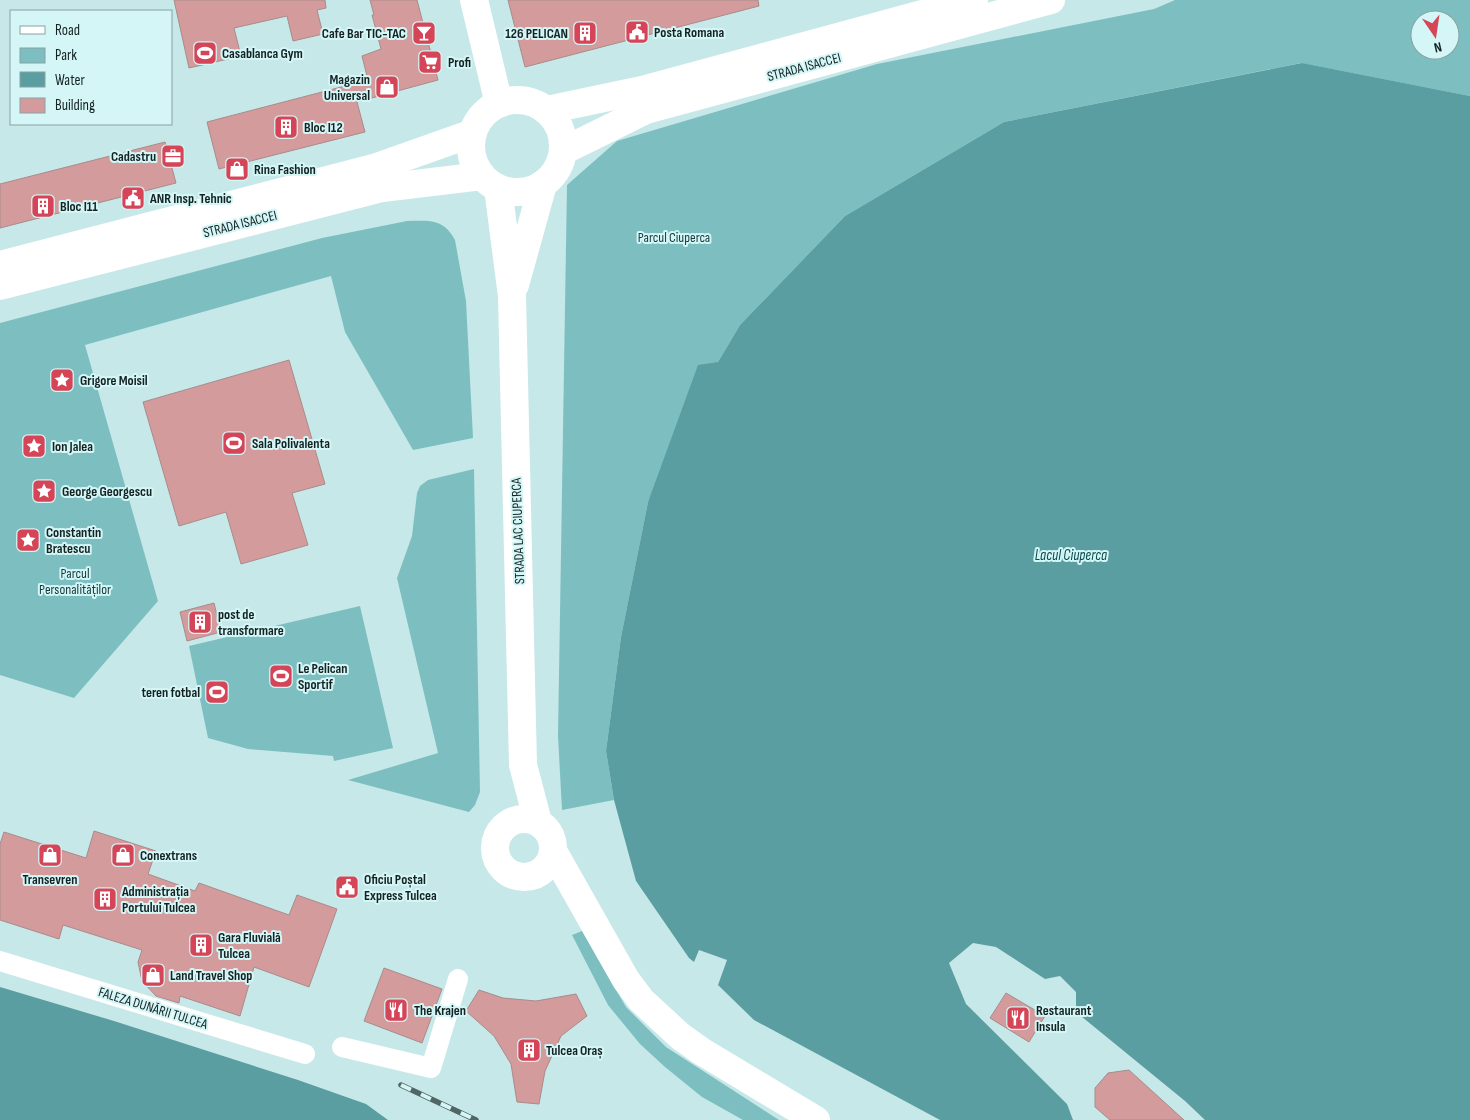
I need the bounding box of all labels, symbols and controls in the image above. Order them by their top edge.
legend [10,10,172,125]
north arrow [1410,10,1460,60]
public building icon: Posta Romana [624,19,650,45]
bar icon: Cafe Bar TIC-TAC [411,20,437,46]
building icon: 126 PELICAN [572,20,598,46]
text: Road [55,21,80,40]
place label: Posta Romana [654,24,724,41]
place label: Cafe Bar TIC-TAC [322,25,406,42]
place label: 126 PELICAN [505,25,568,42]
text: N [1432,38,1443,56]
sports icon: Casablanca Gym [192,40,218,66]
place label: Casablanca Gym [222,45,303,62]
text: Park [55,46,77,65]
supermarket icon: Profi [417,49,443,75]
street label: STRADA ISACCEI [765,49,843,85]
place label: Profi [448,54,471,71]
text: Water [55,71,86,90]
place label: Magazin Universal [324,71,370,104]
shop icon: Magazin Universal [374,74,400,100]
text: Building [55,96,95,115]
building icon: Bloc I12 [273,114,299,140]
place label: Bloc I12 [304,119,343,136]
office icon: Cadastru [160,143,186,169]
place label: Cadastru [111,148,156,165]
shop icon: Rina Fashion [224,156,250,182]
place label: Rina Fashion [254,161,316,178]
public building icon: ANR Insp. Tehnic [120,185,146,211]
place label: ANR Insp. Tehnic [149,190,232,207]
building icon: Bloc I11 [30,193,56,219]
place label: Bloc I11 [60,198,98,215]
street label: STRADA ISACCEI [201,207,279,241]
park label: Parcul Ciuperca [638,229,710,246]
place icon: Grigore Moisil [49,367,75,393]
place label: Grigore Moisil [80,372,148,389]
sports icon: Sala Polivalenta [221,430,247,456]
place icon: Ion Jalea [21,433,47,459]
place label: Sala Polivalenta [252,435,330,452]
place label: Ion Jalea [52,438,93,455]
street label: STRADA LAC CIUPERCA [508,477,528,584]
place icon: George Georgescu [31,478,57,504]
place label: George Georgescu [62,483,152,500]
place label: Constantin Bratescu [46,524,101,557]
place icon: Constantin Bratescu [15,527,41,553]
water label: Lacul Ciuperca [1035,546,1107,565]
park label: Parcul Personalităților [39,565,111,598]
place label: post de transformare [218,606,284,639]
building icon: post de transformare [187,609,213,635]
place label: Le Pelican Sportif [298,660,348,693]
sports icon: Le Pelican Sportif [268,663,294,689]
sports icon: teren fotbal [204,679,230,705]
place label: teren fotbal [141,684,200,701]
shop icon: Transevren [37,842,63,868]
shop icon: Conextrans [110,842,136,868]
place label: Conextrans [140,847,197,864]
place label: Transevren [23,871,77,888]
place label: Oficiu Poștal Express Tulcea [364,871,437,904]
public building icon: Oficiu Poștal Express Tulcea [334,874,360,900]
place label: Administrația Portului Tulcea [121,883,196,916]
building icon: Administrația Portului Tulcea [92,886,118,912]
place label: Gara Fluvială Tulcea [218,929,281,962]
building icon: Gara Fluvială Tulcea [188,932,214,958]
shop icon: Land Travel Shop [140,962,166,988]
place label: Land Travel Shop [170,967,252,984]
street label: FALEZA DUNĂRII TULCEA [96,983,211,1033]
restaurant icon: The Krajen [383,997,409,1023]
place label: The Krajen [414,1002,466,1019]
place label: Restaurant Insula [1036,1002,1092,1035]
restaurant icon: Restaurant Insula [1005,1005,1031,1031]
building icon: Tulcea Oraș [516,1037,542,1063]
place label: Tulcea Oraș [546,1042,603,1059]

